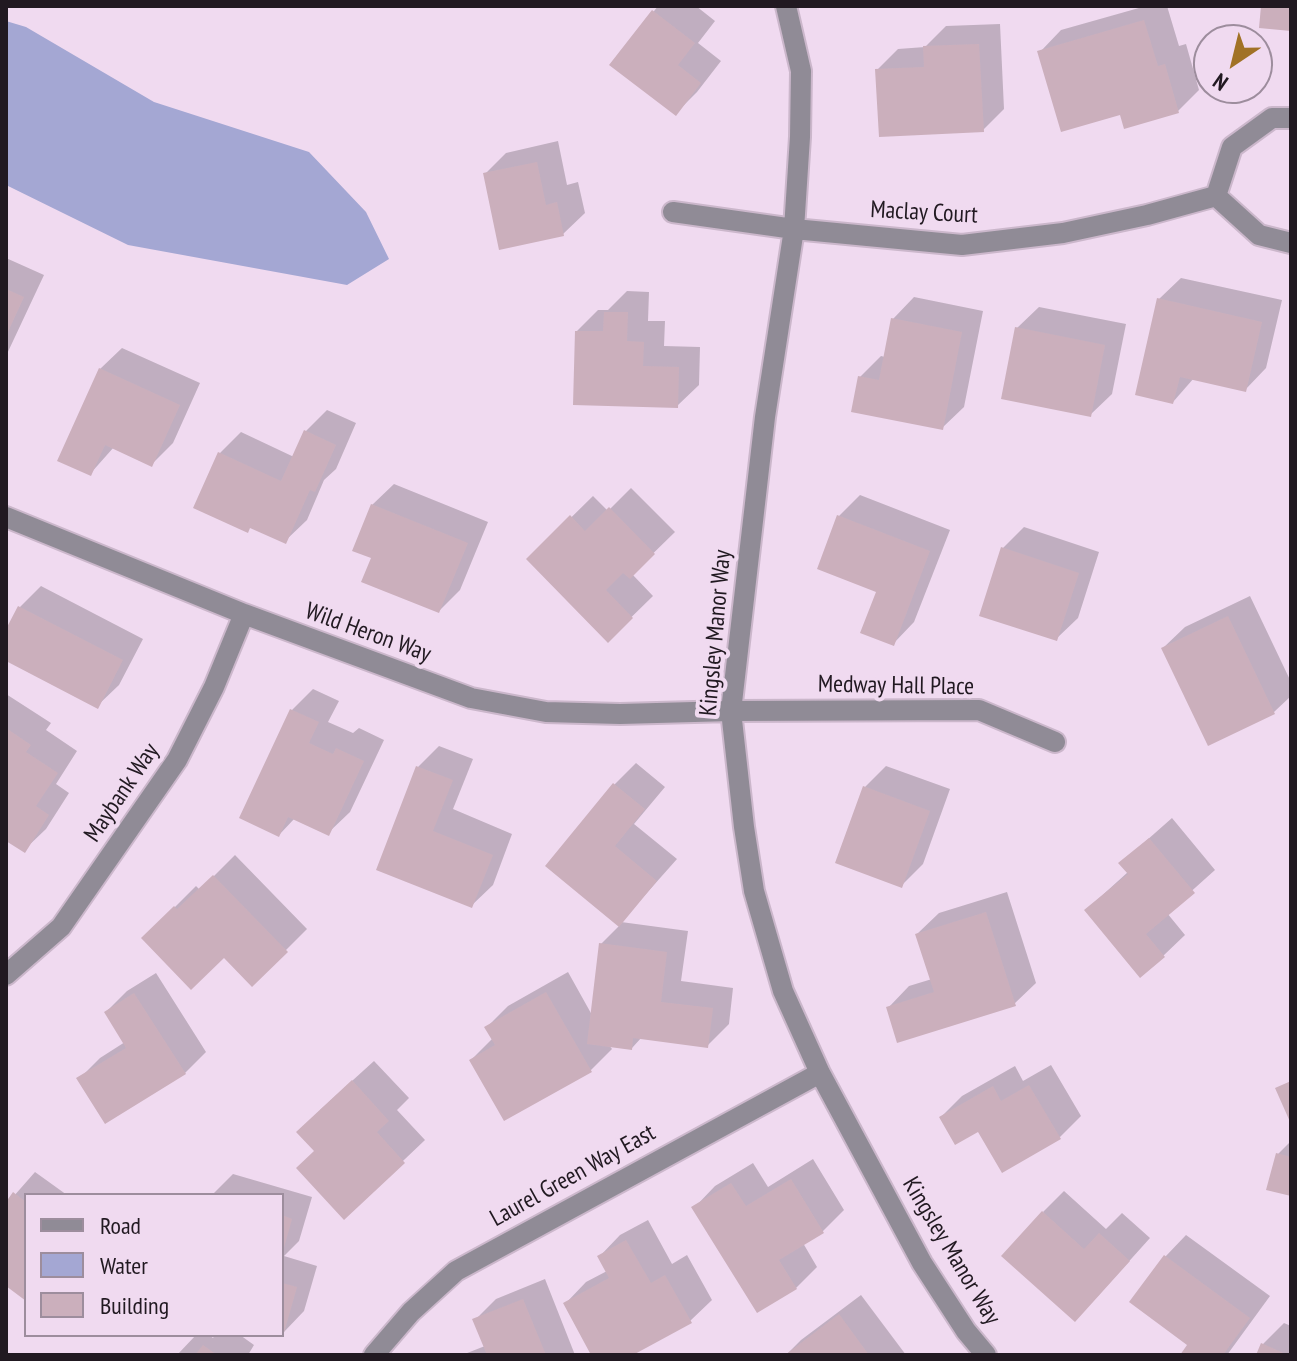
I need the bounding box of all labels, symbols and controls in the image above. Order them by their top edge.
north arrow [1193,24,1273,104]
text: N [1207,67,1233,97]
street label: Maclay Court [870,196,978,230]
street label: Kingsley Manor Way [694,549,738,717]
street label: Wild Heron Way [301,597,435,669]
street label: Medway Hall Place [818,670,974,702]
street label: Maybank Way [79,738,165,848]
street label: Laurel Green Way East [486,1119,660,1233]
street label: Kingsley Manor Way [896,1172,1006,1330]
legend [24,1193,284,1337]
text: Road [100,1210,141,1241]
text: Water [100,1250,148,1281]
text: Building [100,1290,169,1321]

